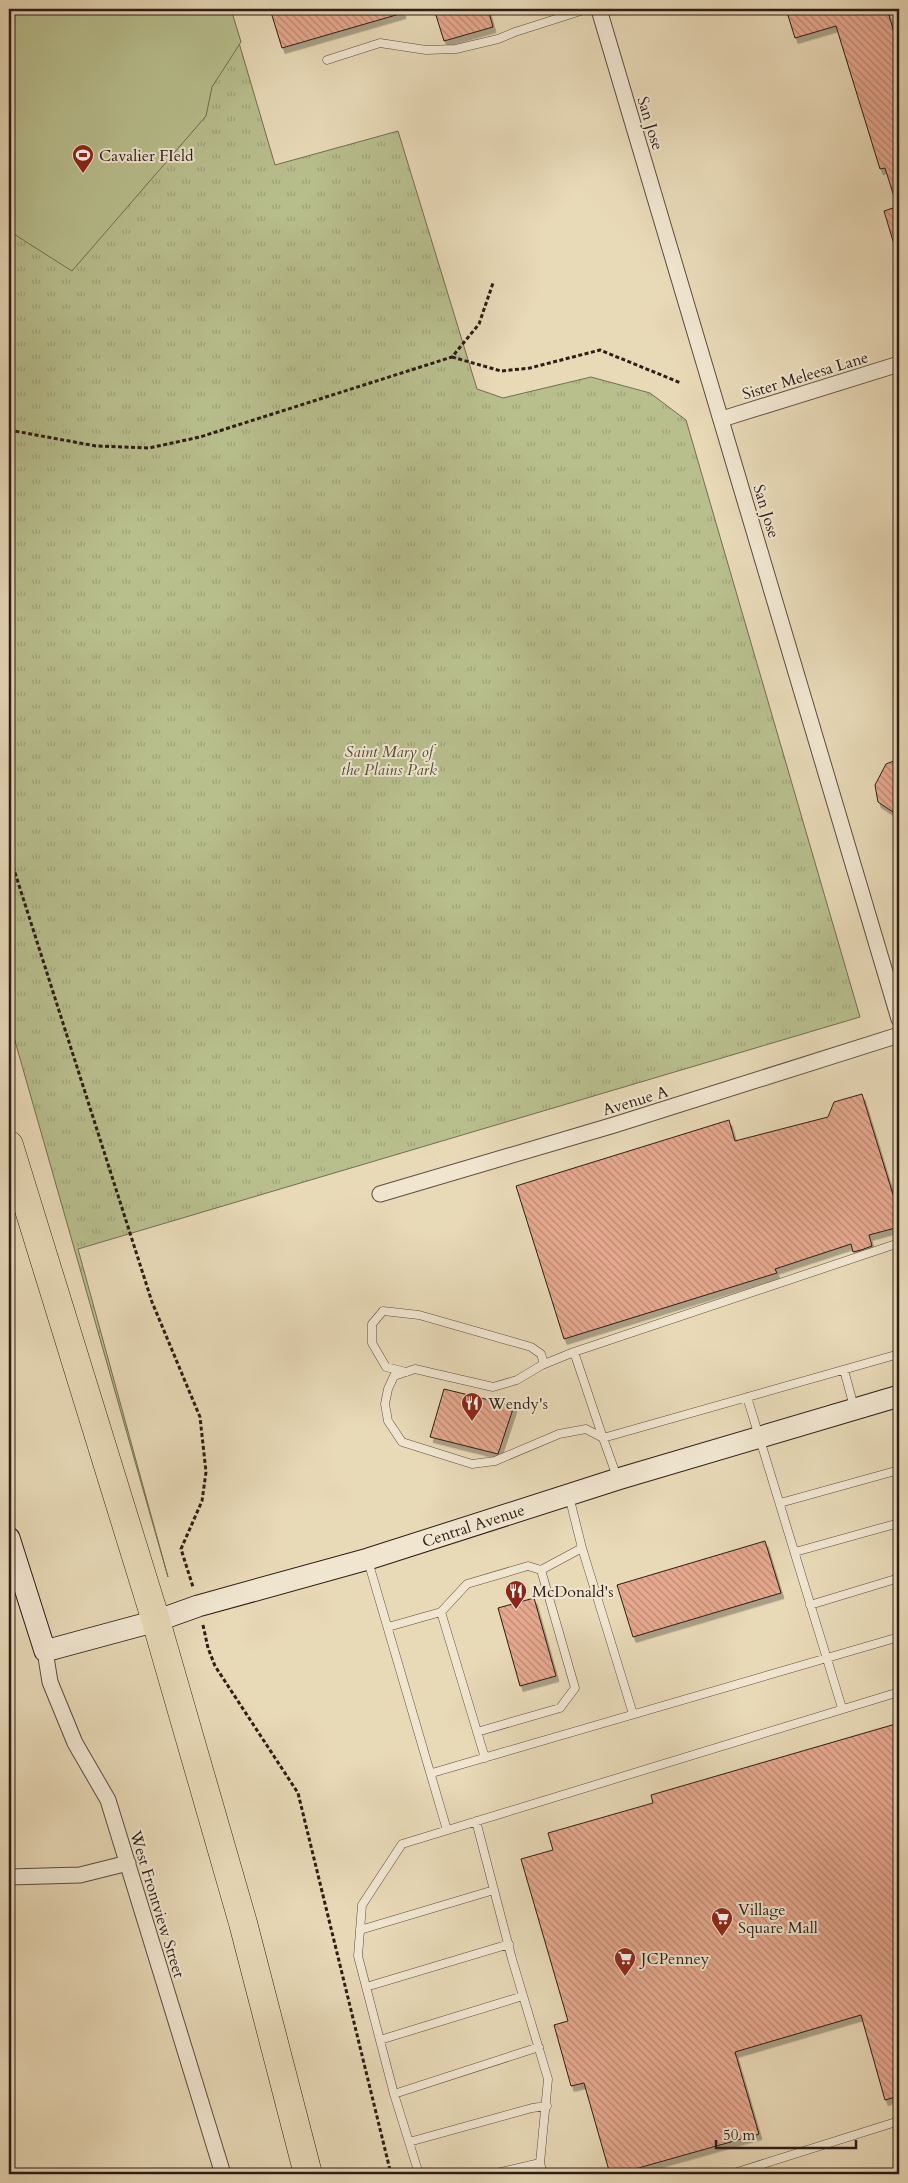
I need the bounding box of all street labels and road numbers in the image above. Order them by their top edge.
street label: San Jose [631,94,669,153]
street label: Sister Meleesa Lane [740,346,871,406]
street label: San Jose [747,482,785,541]
street label: Avenue A [600,1080,671,1121]
street label: Central Avenue [419,1499,527,1553]
street label: West Frontview Street [124,1827,190,1981]

